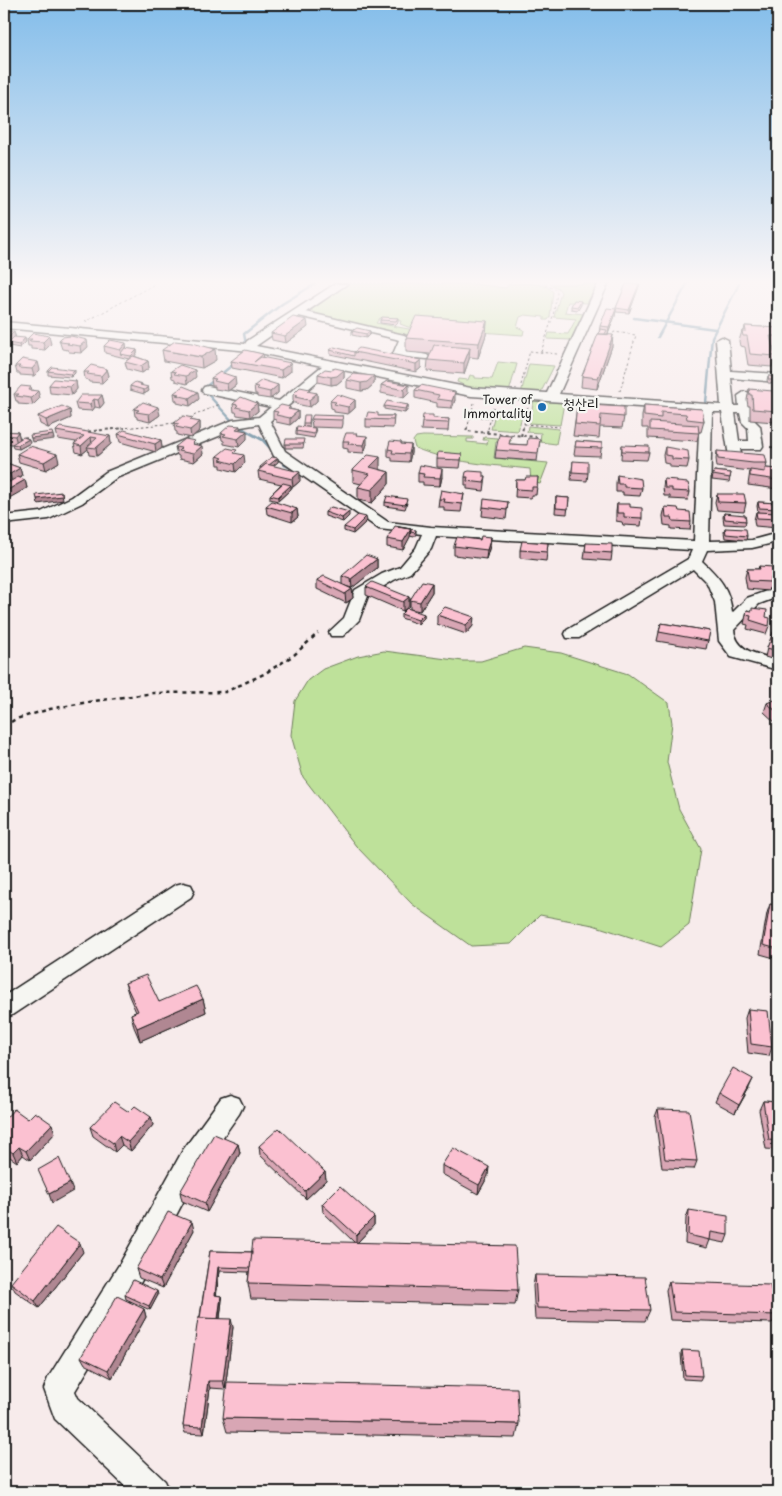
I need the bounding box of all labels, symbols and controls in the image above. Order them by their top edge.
place label: Tower of Immortality [463,390,533,422]
district label: 청산리 [563,391,599,414]
marker: Tower of Immortality [536,401,548,413]

